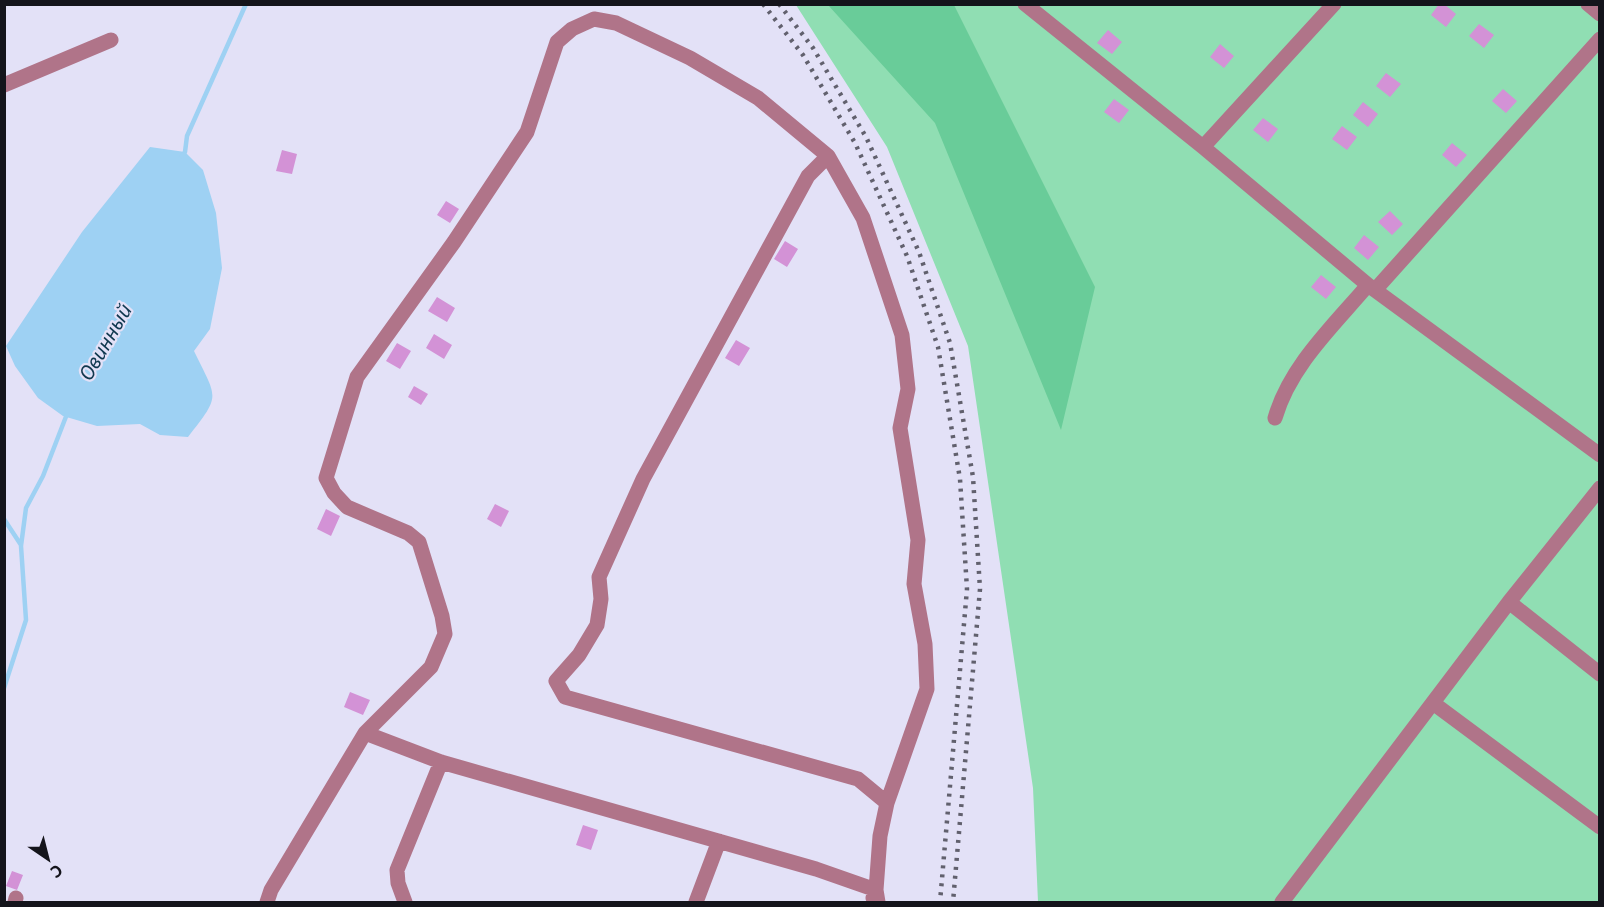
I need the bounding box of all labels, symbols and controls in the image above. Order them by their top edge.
water label: Овинный [72,299,138,385]
north arrow [18,829,78,889]
text: С [46,859,67,883]

